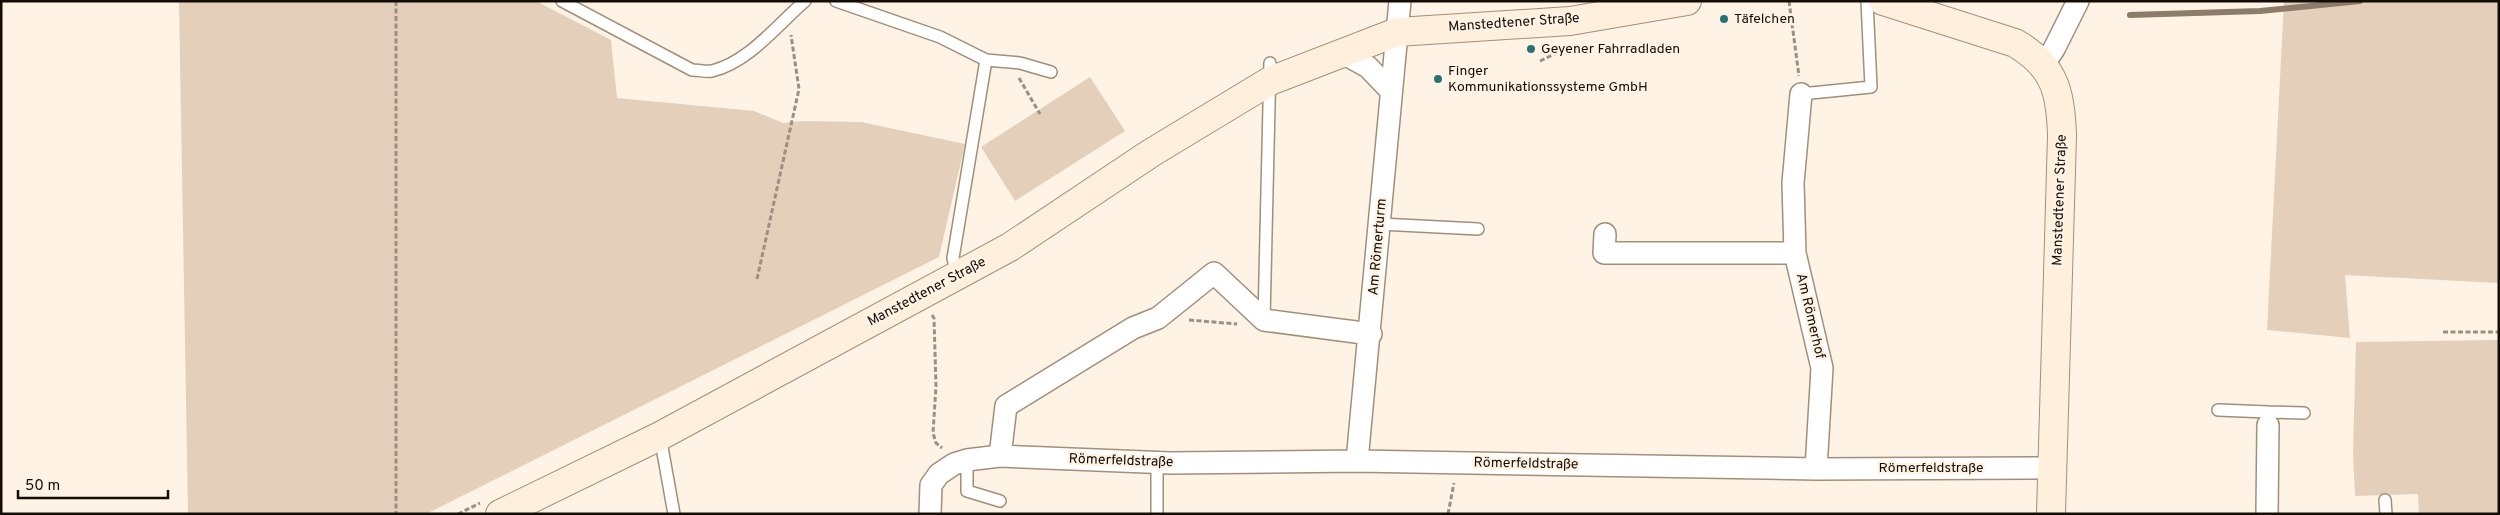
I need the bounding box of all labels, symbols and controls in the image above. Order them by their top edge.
street label: Manstedtener Straße [1448,10,1580,36]
place label: Täfelchen [1734,11,1795,28]
marker: Täfelchen [1718,13,1730,25]
place label: Geyener Fahrradladen [1541,41,1680,58]
marker: Geyener Fahrradladen [1525,43,1537,55]
place label: Finger Kommunikationssysteme GmbH [1448,63,1648,96]
marker: Finger Kommunikationssysteme GmbH [1432,73,1444,85]
street label: Manstedtener Straße [2049,134,2071,266]
street label: Am Römerturm [1365,198,1391,296]
street label: Manstedtener Straße [865,254,989,330]
street label: Am Römerhof [1792,271,1828,361]
street label: Römerfeldstraße [1068,451,1174,471]
street label: Römerfeldstraße [1473,455,1579,473]
street label: Römerfeldstraße [1879,460,1983,477]
scale bar [18,468,168,500]
text: 50 m [25,477,60,496]

